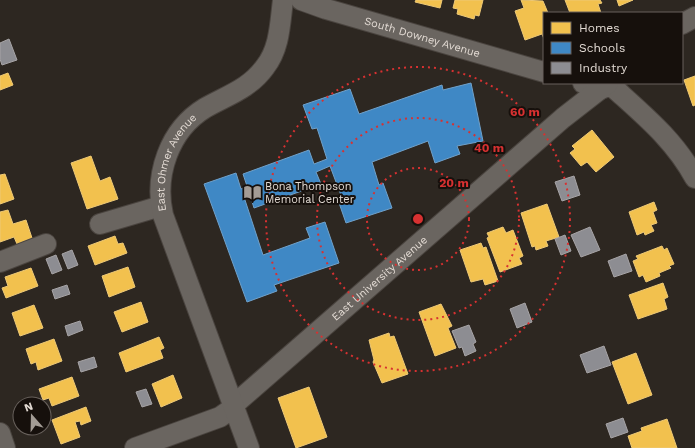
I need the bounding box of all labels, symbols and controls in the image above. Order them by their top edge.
legend [543,12,683,84]
street label: South Downey Avenue [363,14,482,60]
text: Homes [579,21,620,35]
text: Schools [579,41,625,55]
text: Industry [579,61,628,75]
text: 60 m [510,105,540,119]
street label: East Ohmer Avenue [154,111,199,212]
text: 40 m [474,141,504,155]
text: 20 m [439,176,469,190]
place label: Bona Thompson Memorial Center [265,180,355,206]
library icon: Bona Thompson Memorial Center [242,182,262,202]
centre of rings [411,212,425,226]
street label: East University Avenue [329,233,430,323]
north arrow [12,396,52,436]
text: N [23,400,35,415]

